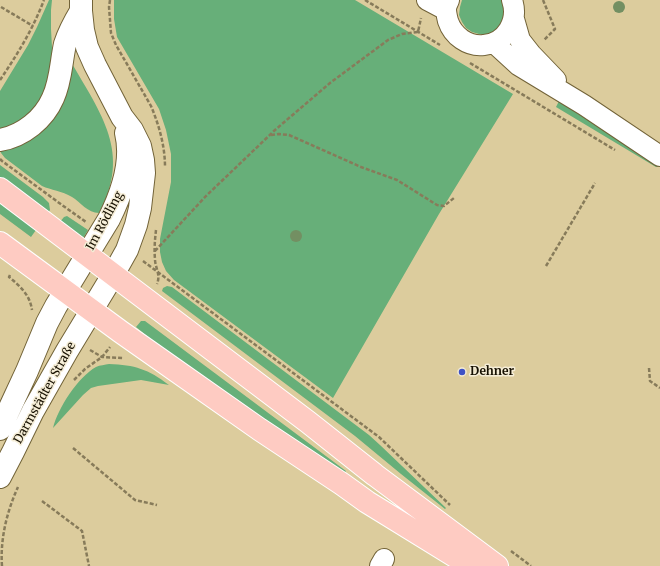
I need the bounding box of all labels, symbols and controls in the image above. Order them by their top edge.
street label: Im Rödling [83,189,127,253]
street label: Darmstädter Straße [11,340,79,446]
place label: Dehner [470,365,514,379]
marker: Dehner [457,367,467,377]

